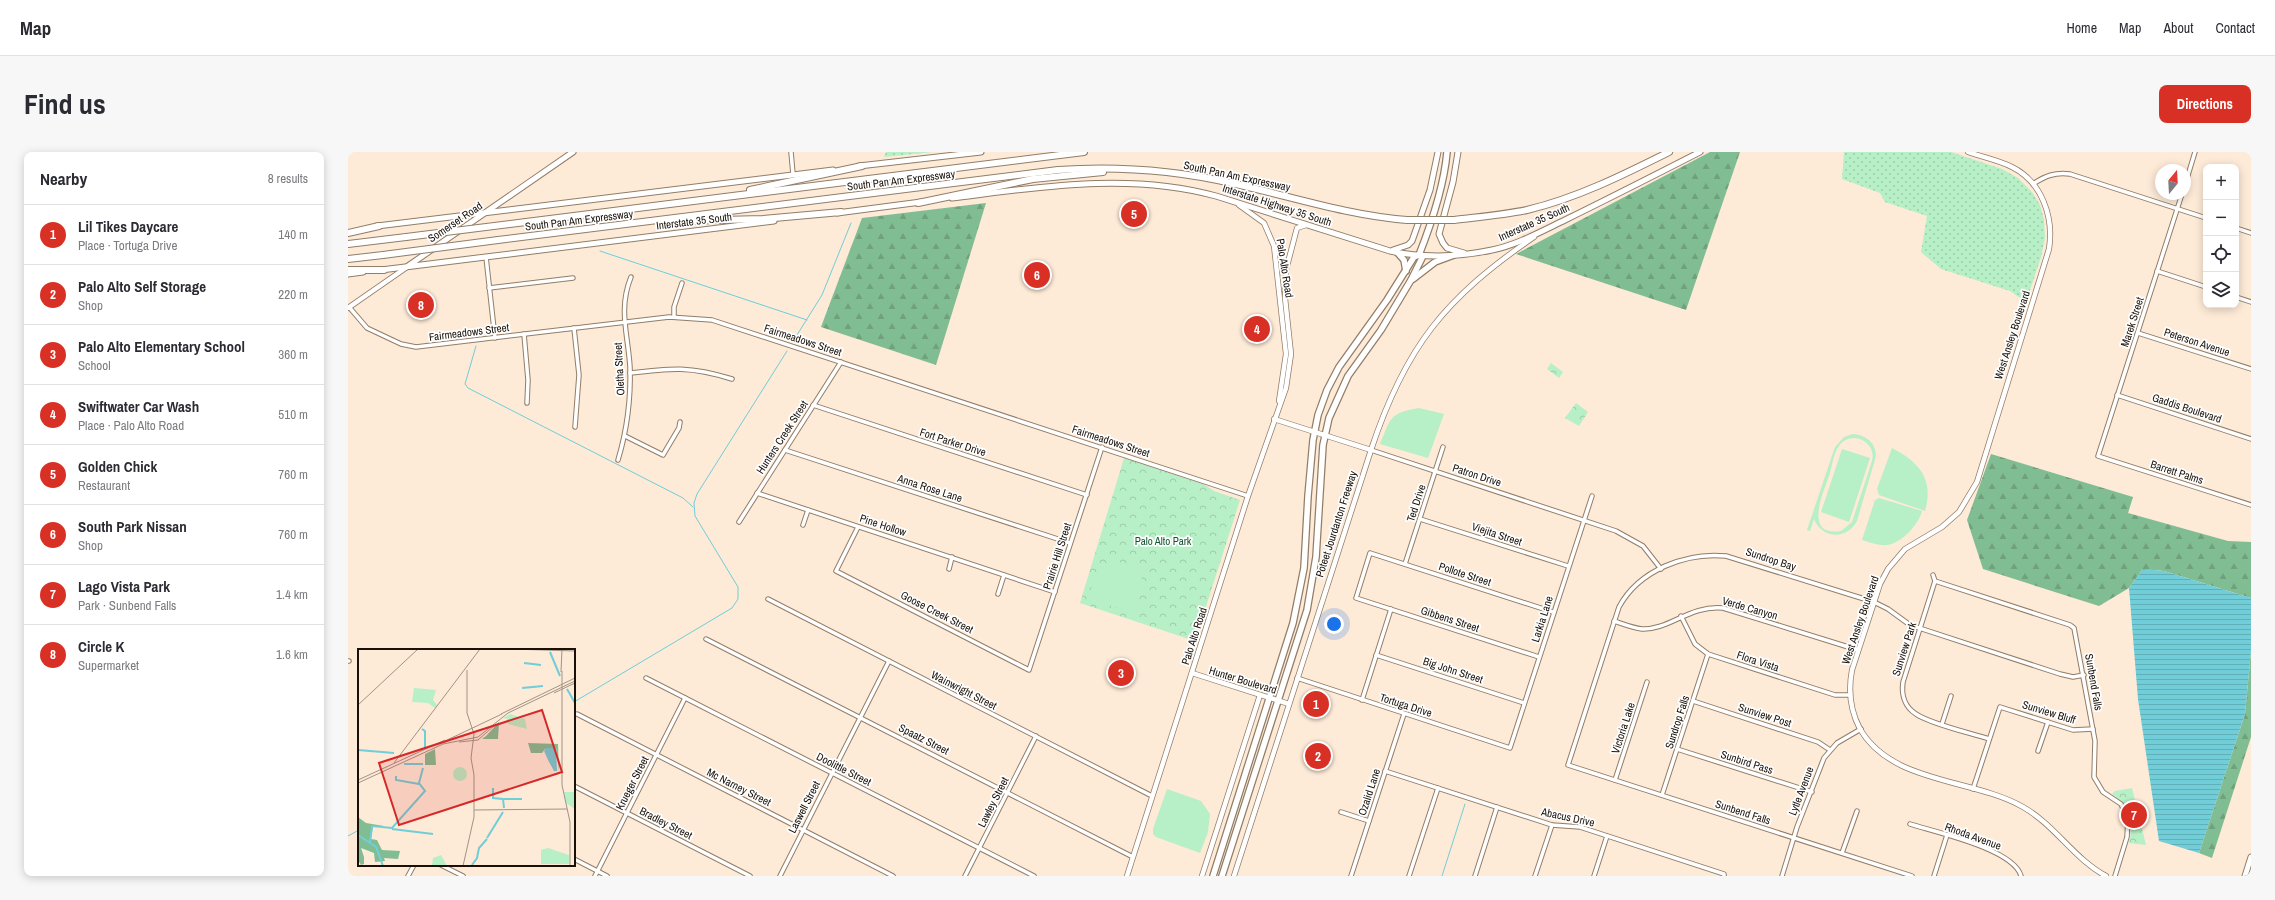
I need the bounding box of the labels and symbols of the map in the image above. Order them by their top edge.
street label: South Pan Am Expressway [1182,158,1292,194]
north arrow [2155,164,2191,200]
street label: South Pan Am Expressway [846,166,956,194]
street label: Interstate Highway 35 South [1221,181,1333,229]
street label: Somerset Road [425,199,485,245]
pin: 5 [1121,199,1147,229]
street label: Interstate 35 South [1496,200,1572,244]
street label: South Pan Am Expressway [524,206,634,234]
street label: Interstate 35 South [655,209,733,233]
street label: Palo Alto Road [1273,237,1297,299]
pin: 6 [1024,260,1050,290]
street label: West Ansley Boulevard [1991,289,2033,381]
pin: 8 [408,290,434,320]
street label: Marek Street [2117,295,2147,349]
pin: 4 [1244,314,1270,344]
street label: Fairmeadows Street [428,320,510,344]
street label: Fairmeadows Street [762,321,844,359]
street label: Peterson Avenue [2162,325,2232,359]
street label: Oletha Street [611,342,627,396]
street label: Gaddis Boulevard [2150,390,2224,426]
street label: Hunters Creek Street [753,397,811,476]
street label: Fairmeadows Street [1070,422,1152,460]
street label: Fort Parker Drive [918,425,988,459]
street label: Barrett Palms [2149,457,2206,487]
street label: Patron Drive [1451,461,1503,489]
street label: Poteet Jourdanton Freeway [1312,469,1360,579]
street label: Anna Rose Lane [895,471,964,505]
street label: Ted Drive [1403,482,1429,524]
street label: Pine Hollow [858,511,909,539]
street label: Viejita Street [1470,519,1524,549]
street label: Prairie Hill Street [1040,520,1074,591]
park label: Palo Alto Park [1135,534,1192,548]
street label: Sundrop Bay [1744,544,1798,574]
street label: Pollote Street [1437,559,1493,589]
street label: West Ansley Boulevard [1838,574,1882,666]
street label: Goose Creek Street [898,588,976,637]
street label: Verde Canyon [1721,593,1779,623]
street label: Larkia Lane [1528,594,1556,644]
street label: Gibbens Street [1419,603,1481,635]
street label: Palo Alto Road [1178,605,1210,667]
your location [1324,614,1344,634]
street label: Sunview Park [1889,620,1919,678]
street label: Flora Vista [1735,648,1781,674]
inset map [358,649,575,866]
street label: Sunbend Falls [2082,653,2106,712]
street label: Big John Street [1421,654,1485,686]
pin: 3 [1108,658,1134,688]
street label: Hunter Boulevard [1207,663,1279,697]
street label: Wainwright Street [929,667,1000,713]
pin: 1 [1303,689,1329,719]
street label: Tortuga Drive [1378,690,1434,720]
street label: Sundrop Falls [1662,693,1692,750]
street label: Sunview Bluff [2021,697,2077,727]
street label: Sunview Post [1737,700,1794,730]
street label: Victoria Lake [1608,701,1638,755]
street label: Spaatz Street [896,720,952,758]
pin: 2 [1305,741,1331,771]
street label: Sunbird Pass [1719,747,1775,777]
street label: Doolittle Street [814,749,874,789]
street label: Krueger Street [612,753,652,812]
street label: Mc Narney Street [705,765,774,809]
street label: Lytle Avenue [1785,765,1817,817]
street label: Ozalid Lane [1355,767,1383,817]
street label: Lawley Street [974,774,1012,830]
street label: Laswell Street [785,778,823,835]
street label: Sunbend Falls [1714,796,1773,828]
pin: 7 [2121,800,2147,830]
street label: Bradley Street [637,804,695,842]
street label: Abacus Drive [1539,804,1596,829]
street label: Rhoda Avenue [1943,819,2003,853]

